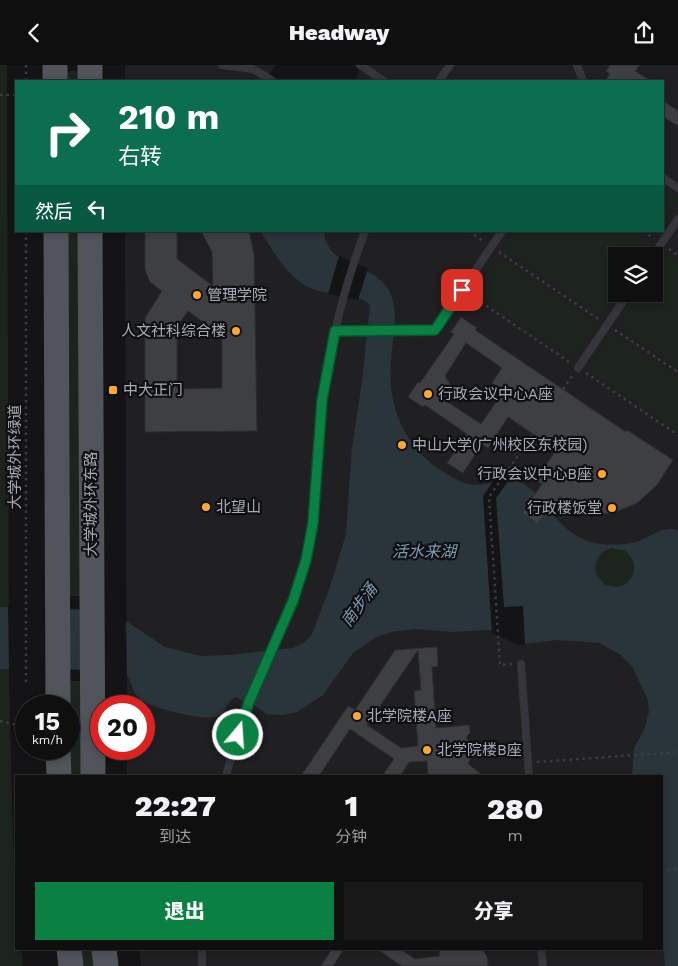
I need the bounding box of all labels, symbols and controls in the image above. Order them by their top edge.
icon: back [20,19,48,47]
icon: share [630,19,658,47]
text: Headway [289,20,389,45]
text: 210 m [118,96,219,138]
icon: right [35,100,100,165]
text: 右转 [118,144,162,169]
icon: left [83,195,111,223]
text: 然后 [35,200,73,223]
map controls [608,247,663,302]
button: layers [608,247,663,302]
pin [441,269,483,311]
icon: arrive [448,276,476,304]
place label: 管理学院 [207,286,267,304]
marker: 管理学院 [191,289,203,301]
place label: 人文社科综合楼 [121,322,226,340]
marker: 人文社科综合楼 [230,325,242,337]
place label: 中大正门 [123,381,183,399]
marker: 中大正门 [107,384,119,396]
place label: 行政会议中心A座 [438,385,553,403]
marker: 行政会议中心A座 [422,388,434,400]
street label: 大学城外环绿道 [6,404,24,510]
place label: 中山大学(广州校区东校园) [412,436,588,454]
marker: 中山大学(广州校区东校园) [396,439,408,451]
street label: 大学城外环东路 [82,451,100,557]
place label: 行政会议中心B座 [477,465,592,483]
marker: 行政会议中心B座 [596,468,608,480]
place label: 北望山 [216,498,261,516]
place label: 行政楼饭堂 [527,499,602,517]
marker: 北望山 [200,501,212,513]
marker: 行政楼饭堂 [606,502,618,514]
water label: 活水来湖 [392,542,459,561]
water label: 南步涌 [337,578,382,630]
speed limit sign: 20 [90,695,155,760]
text: 15 [35,707,60,736]
place label: 北学院楼A座 [367,707,452,725]
position arrow [211,708,263,760]
marker: 北学院楼A座 [351,710,363,722]
text: km/h [32,733,63,747]
place label: 北学院楼B座 [437,741,522,759]
marker: 北学院楼B座 [421,744,433,756]
text: 22:27 [135,788,216,823]
text: 1 [345,788,358,823]
text: 280 [487,791,543,826]
text: m [508,826,523,845]
text: 到达 [159,827,191,846]
text: 分钟 [335,827,367,846]
button: 退出 [35,882,334,940]
button: 分享 [344,882,643,940]

